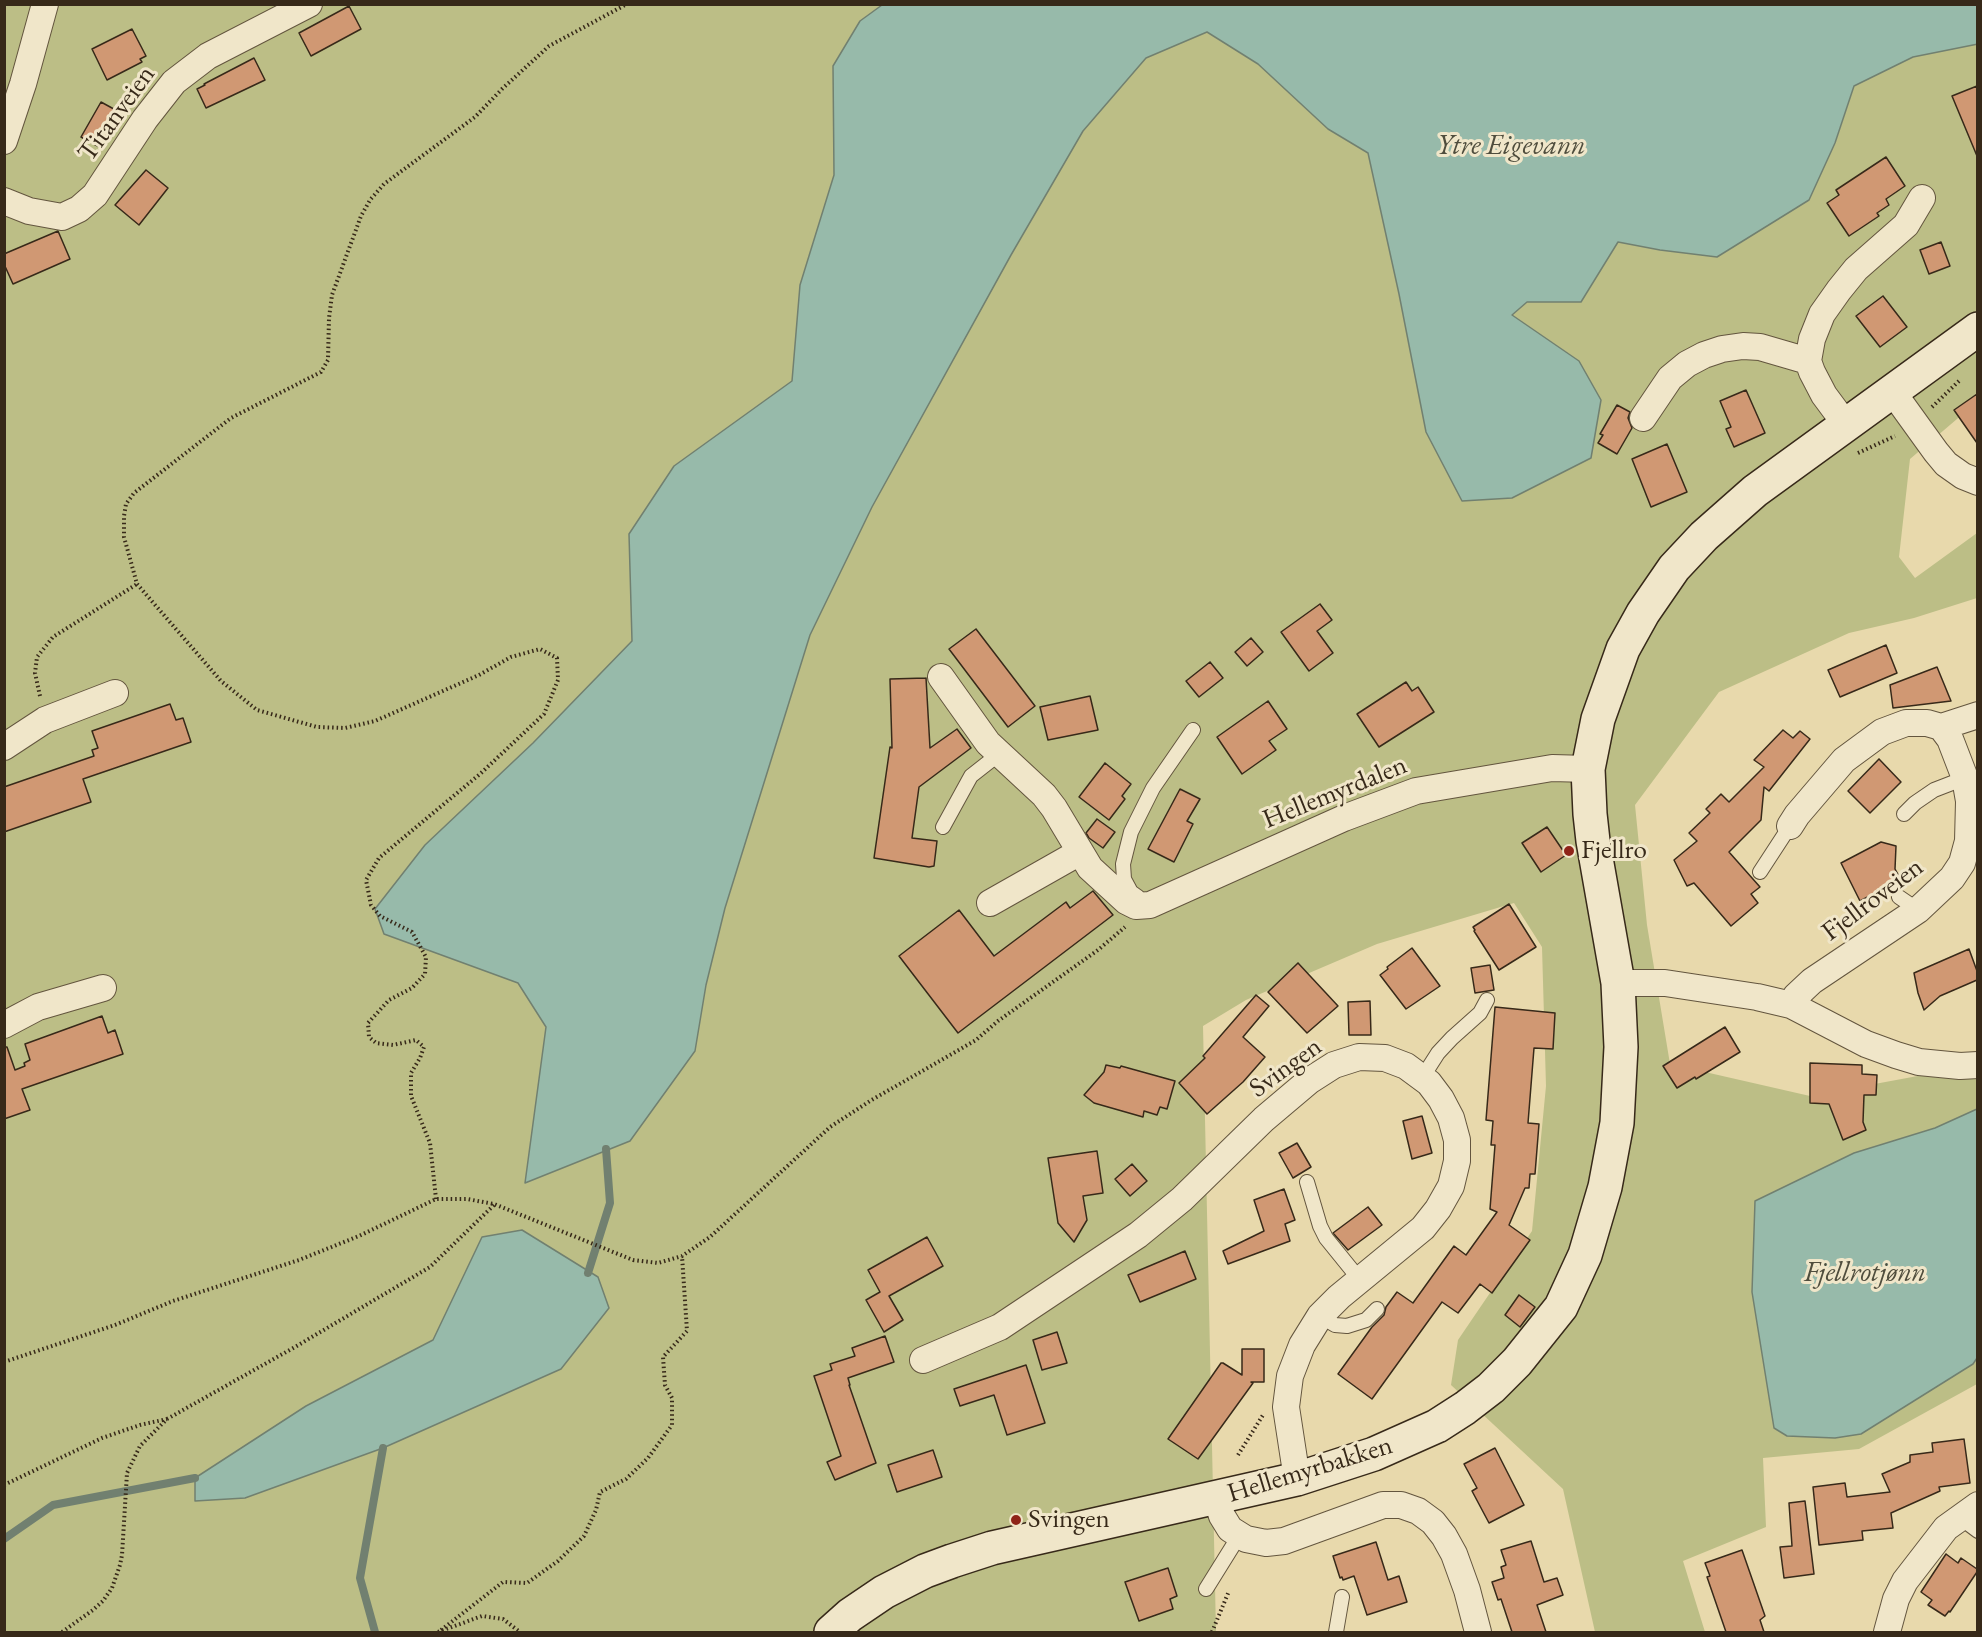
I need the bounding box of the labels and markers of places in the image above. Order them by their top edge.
place label: Fjellro [1581,835,1647,867]
marker: Fjellro [1562,844,1576,858]
place label: Svingen [1028,1504,1110,1536]
marker: Svingen [1009,1513,1023,1527]

